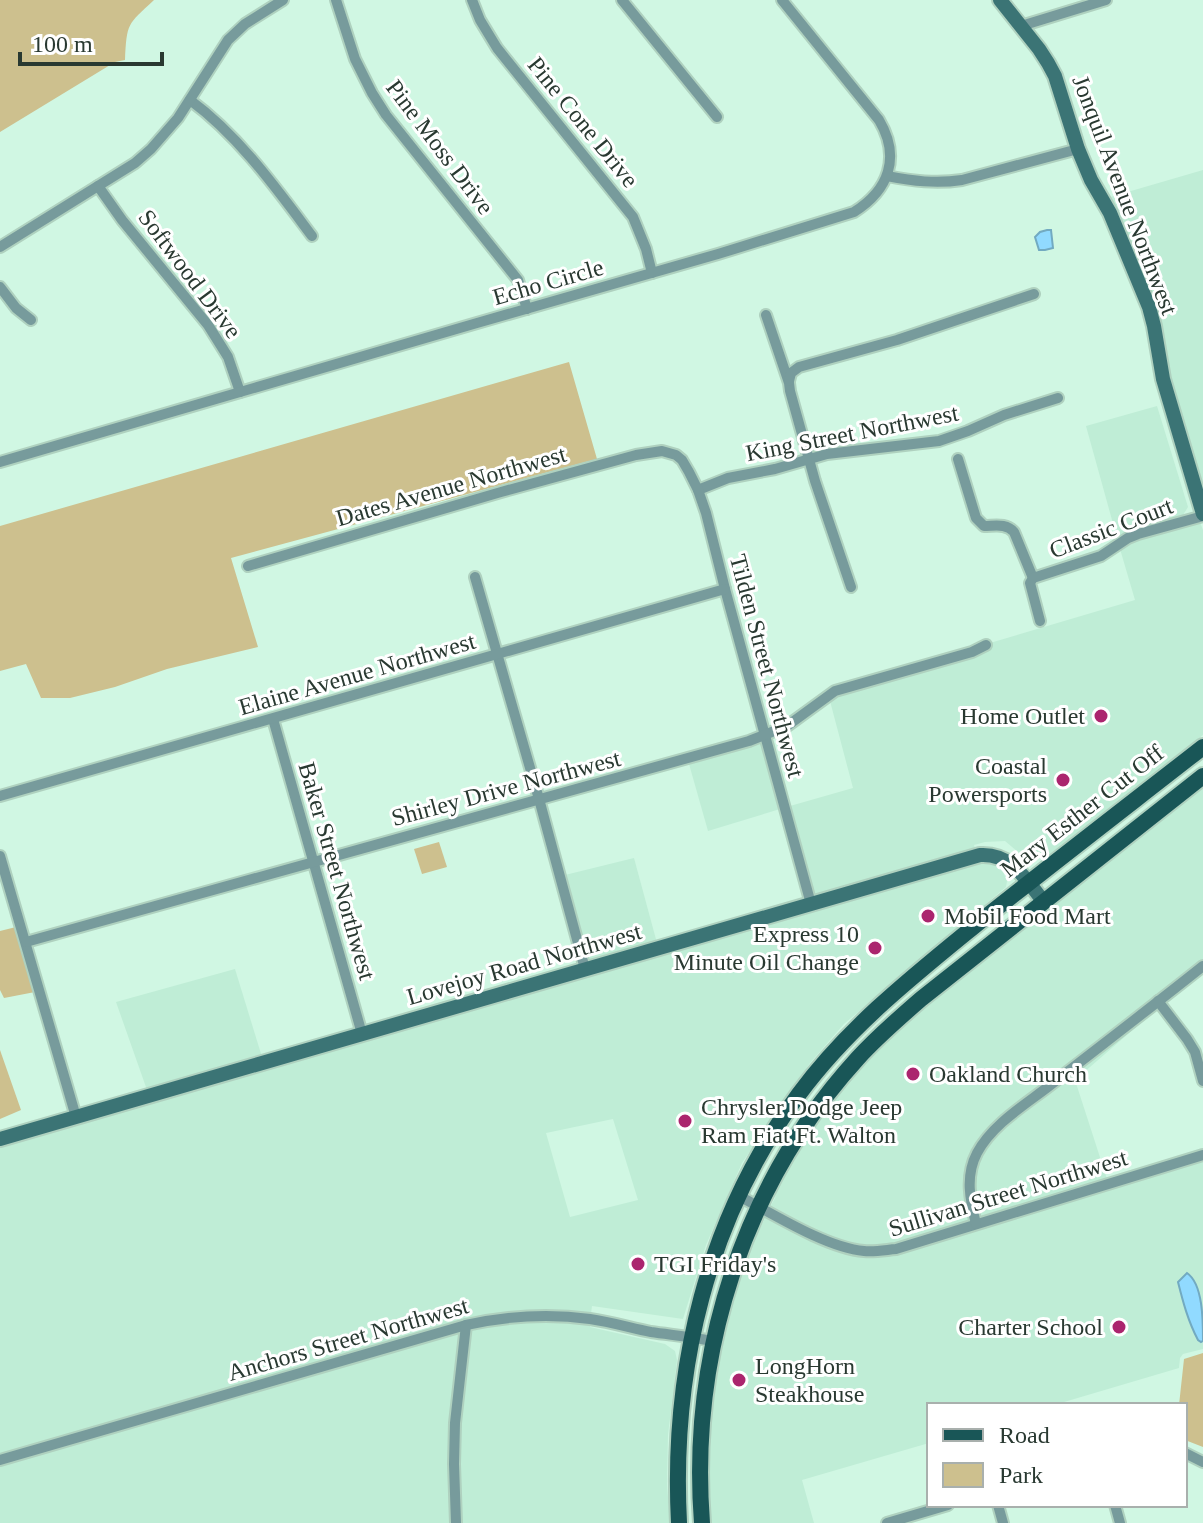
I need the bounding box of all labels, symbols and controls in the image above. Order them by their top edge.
scale bar [20,16,162,66]
text: 100 m [32,31,93,57]
street label: Pine Cone Drive [523,52,643,192]
street label: Jonquil Avenue Northwest [1067,72,1183,319]
street label: Pine Moss Drive [381,75,499,219]
street label: Softwood Drive [133,205,247,343]
street label: Echo Circle [490,254,606,310]
street label: King Street Northwest [744,400,961,466]
street label: Dates Avenue Northwest [333,441,569,531]
street label: Classic Court [1046,492,1177,563]
street label: Tilden Street Northwest [725,552,809,781]
street label: Elaine Avenue Northwest [236,628,479,720]
place label: Home Outlet [960,703,1085,729]
marker: Home Outlet [1092,707,1110,725]
street label: Mary Esther Cut Off [996,740,1168,882]
street label: Shirley Drive Northwest [389,745,624,831]
place label: Coastal Powersports [928,753,1047,807]
street label: Baker Street Northwest [293,759,381,983]
marker: Coastal Powersports [1054,771,1072,789]
place label: Mobil Food Mart [944,903,1111,929]
marker: Mobil Food Mart [919,907,937,925]
street label: Lovejoy Road Northwest [404,918,645,1010]
place label: Express 10 Minute Oil Change [674,921,859,975]
marker: Express 10 Minute Oil Change [866,939,884,957]
place label: Oakland Church [929,1061,1087,1087]
marker: Oakland Church [904,1065,922,1083]
place label: Chrysler Dodge Jeep Ram Fiat Ft. Walton [701,1094,902,1148]
marker: Chrysler Dodge Jeep Ram Fiat Ft. Walton [676,1112,694,1130]
street label: Sullivan Street Northwest [886,1144,1131,1242]
place label: TGI Friday's [654,1251,776,1277]
marker: TGI Friday's [629,1255,647,1273]
street label: Anchors Street Northwest [225,1292,472,1386]
place label: Charter School [958,1314,1103,1340]
marker: Charter School [1110,1318,1128,1336]
place label: LongHorn Steakhouse [755,1353,864,1407]
marker: LongHorn Steakhouse [730,1371,748,1389]
legend [927,1403,1187,1507]
text: Road [999,1422,1050,1448]
text: Park [999,1462,1043,1488]

